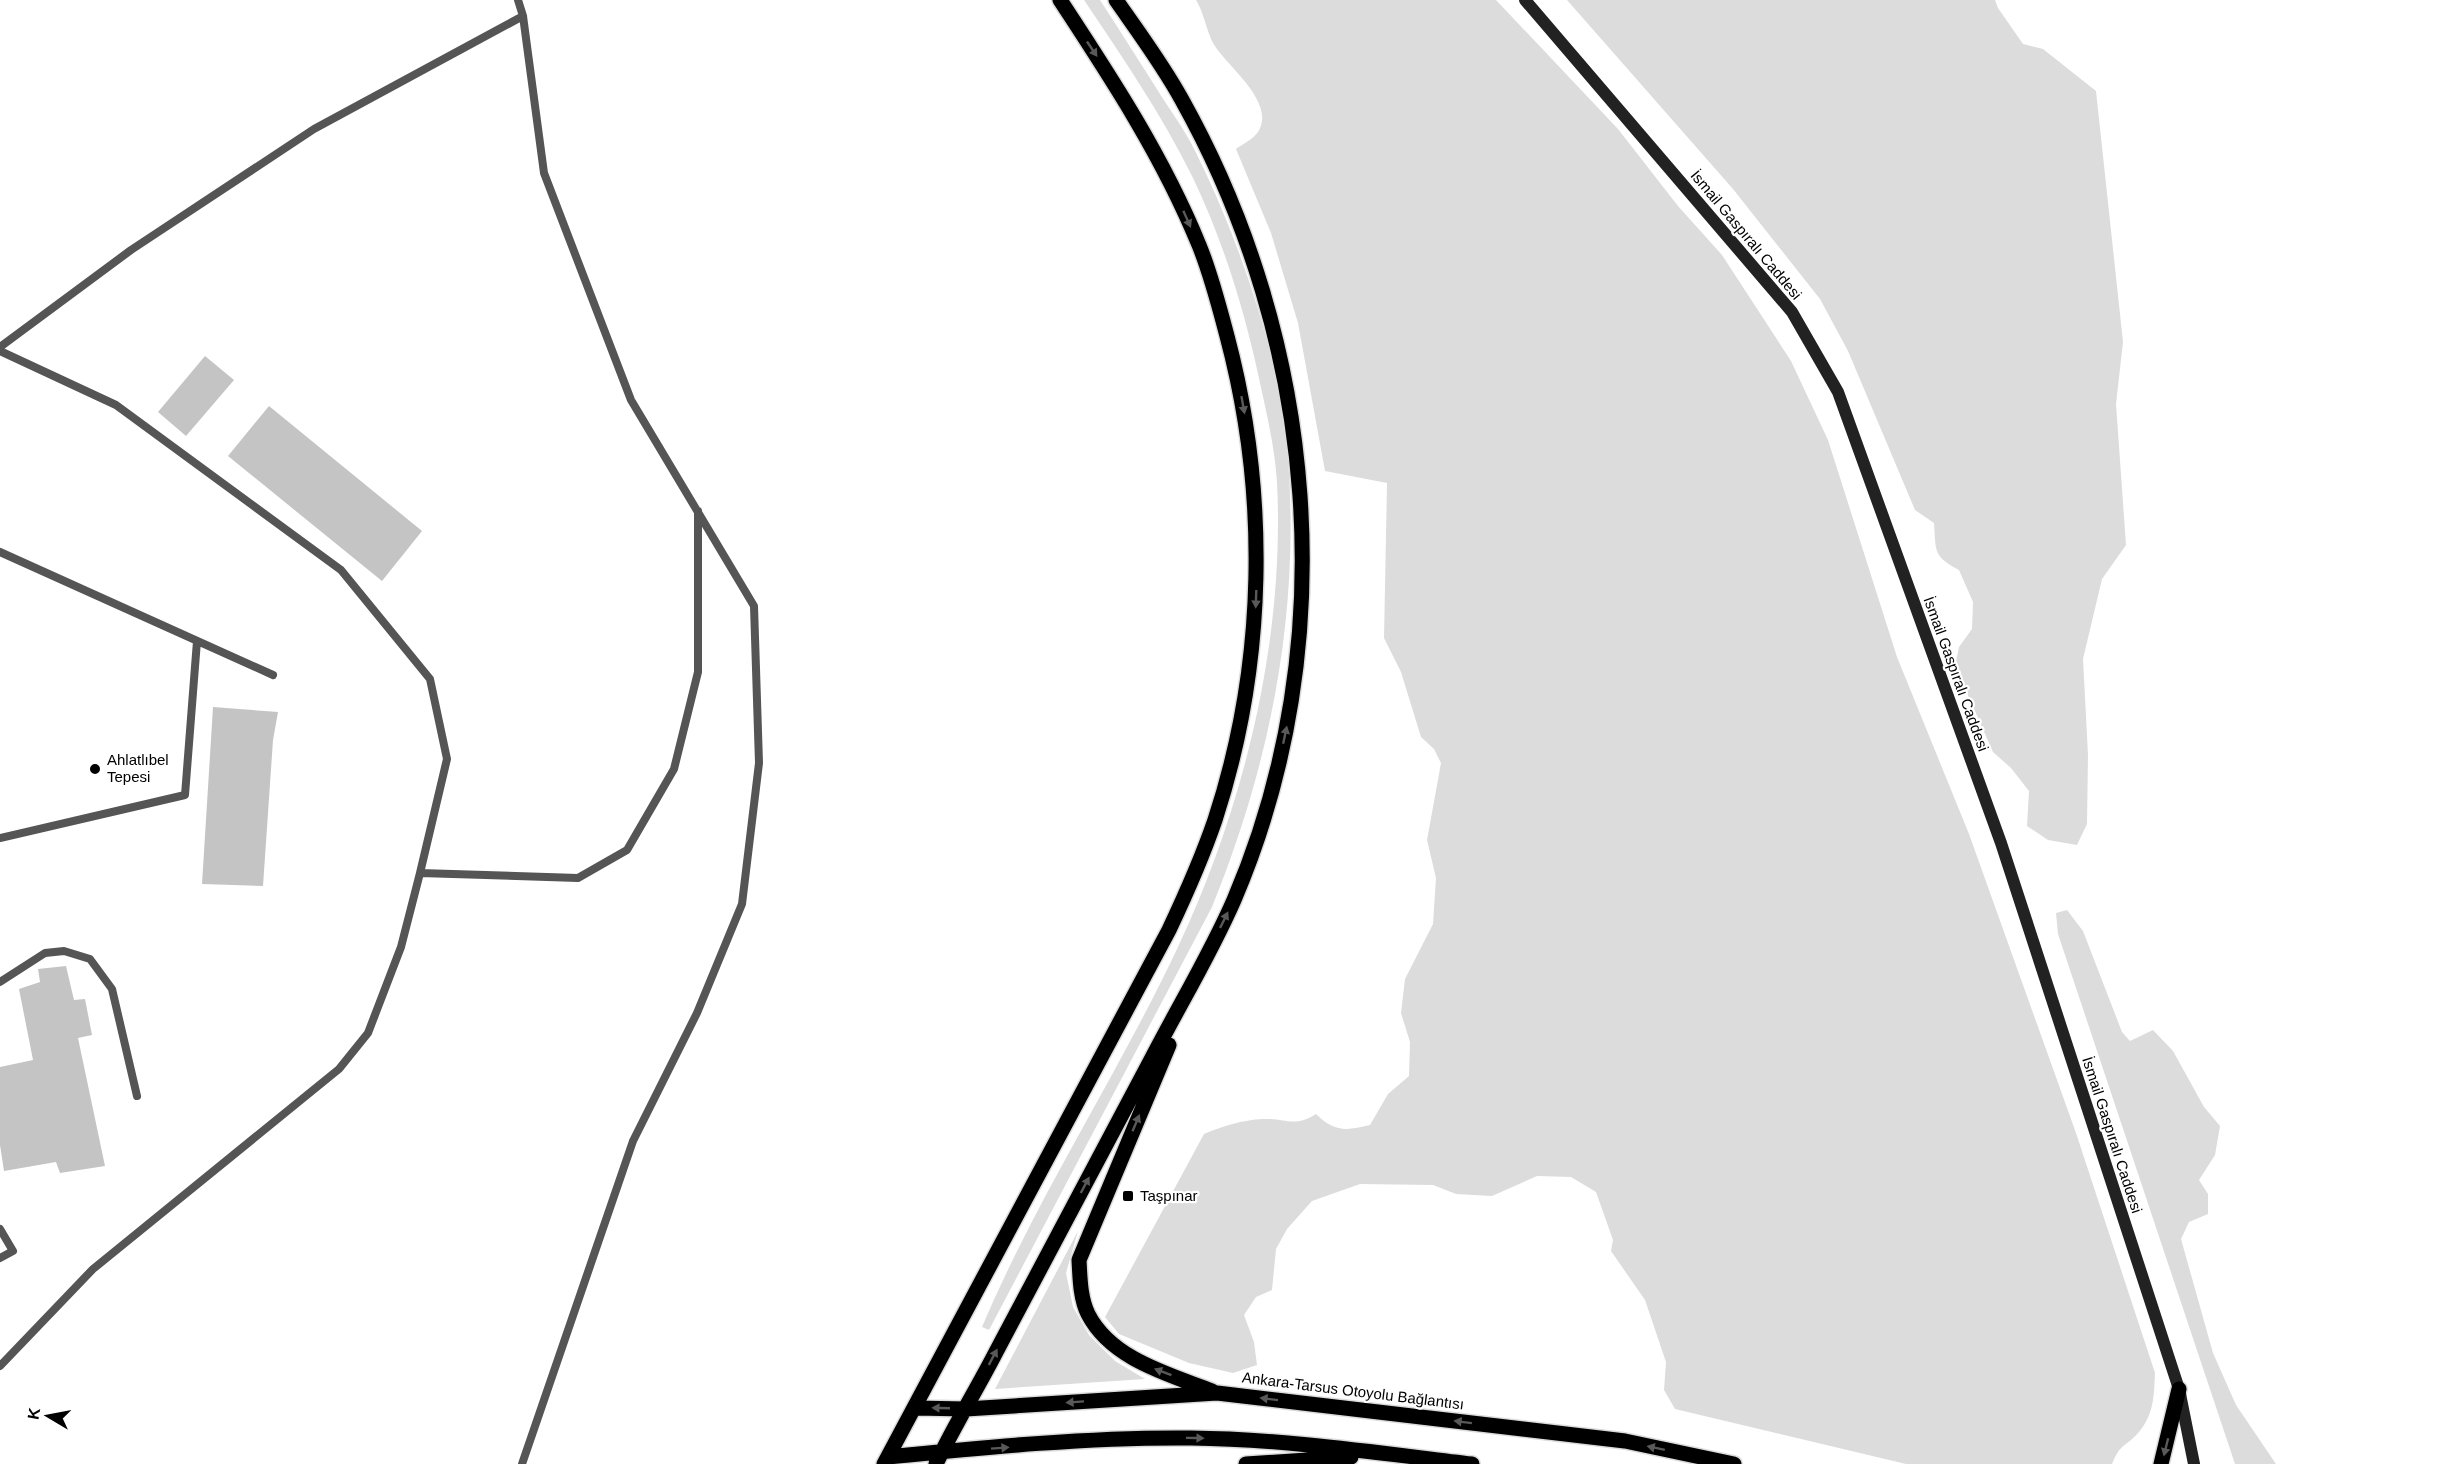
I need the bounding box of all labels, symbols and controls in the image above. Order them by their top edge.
one-way arrow [1086,40,1098,56]
street label: İsmail Gaspıralı Caddesi [1687,167,1805,303]
one-way arrow [1183,210,1192,227]
one-way arrow [1239,396,1248,415]
one-way arrow [1251,590,1260,609]
street label: İsmail Gaspıralı Caddesi [1921,594,1992,754]
one-way arrow [1281,725,1290,744]
place label: Ahlatlıbel Tepesi [107,751,169,785]
marker: Ahlatlıbel Tepesi [88,762,102,776]
one-way arrow [1220,911,1229,928]
street label: İsmail Gaspıralı Caddesi [2079,1055,2146,1215]
one-way arrow [1131,1115,1140,1132]
one-way arrow [1080,1176,1090,1193]
place label: Taşpınar [1140,1187,1198,1204]
marker: Taşpınar [1121,1189,1135,1203]
one-way arrow [989,1349,998,1366]
one-way arrow [1154,1367,1172,1376]
street label: Ankara-Tarsus Otoyolu Bağlantısı [1241,1368,1465,1413]
north arrow [18,1386,78,1446]
one-way arrow [1260,1394,1279,1404]
one-way arrow [1065,1397,1084,1407]
one-way arrow [931,1404,950,1413]
text: K [24,1406,43,1421]
one-way arrow [1453,1417,1472,1427]
one-way arrow [1185,1433,1204,1443]
one-way arrow [2160,1438,2170,1456]
one-way arrow [1647,1442,1665,1452]
one-way arrow [990,1443,1009,1452]

